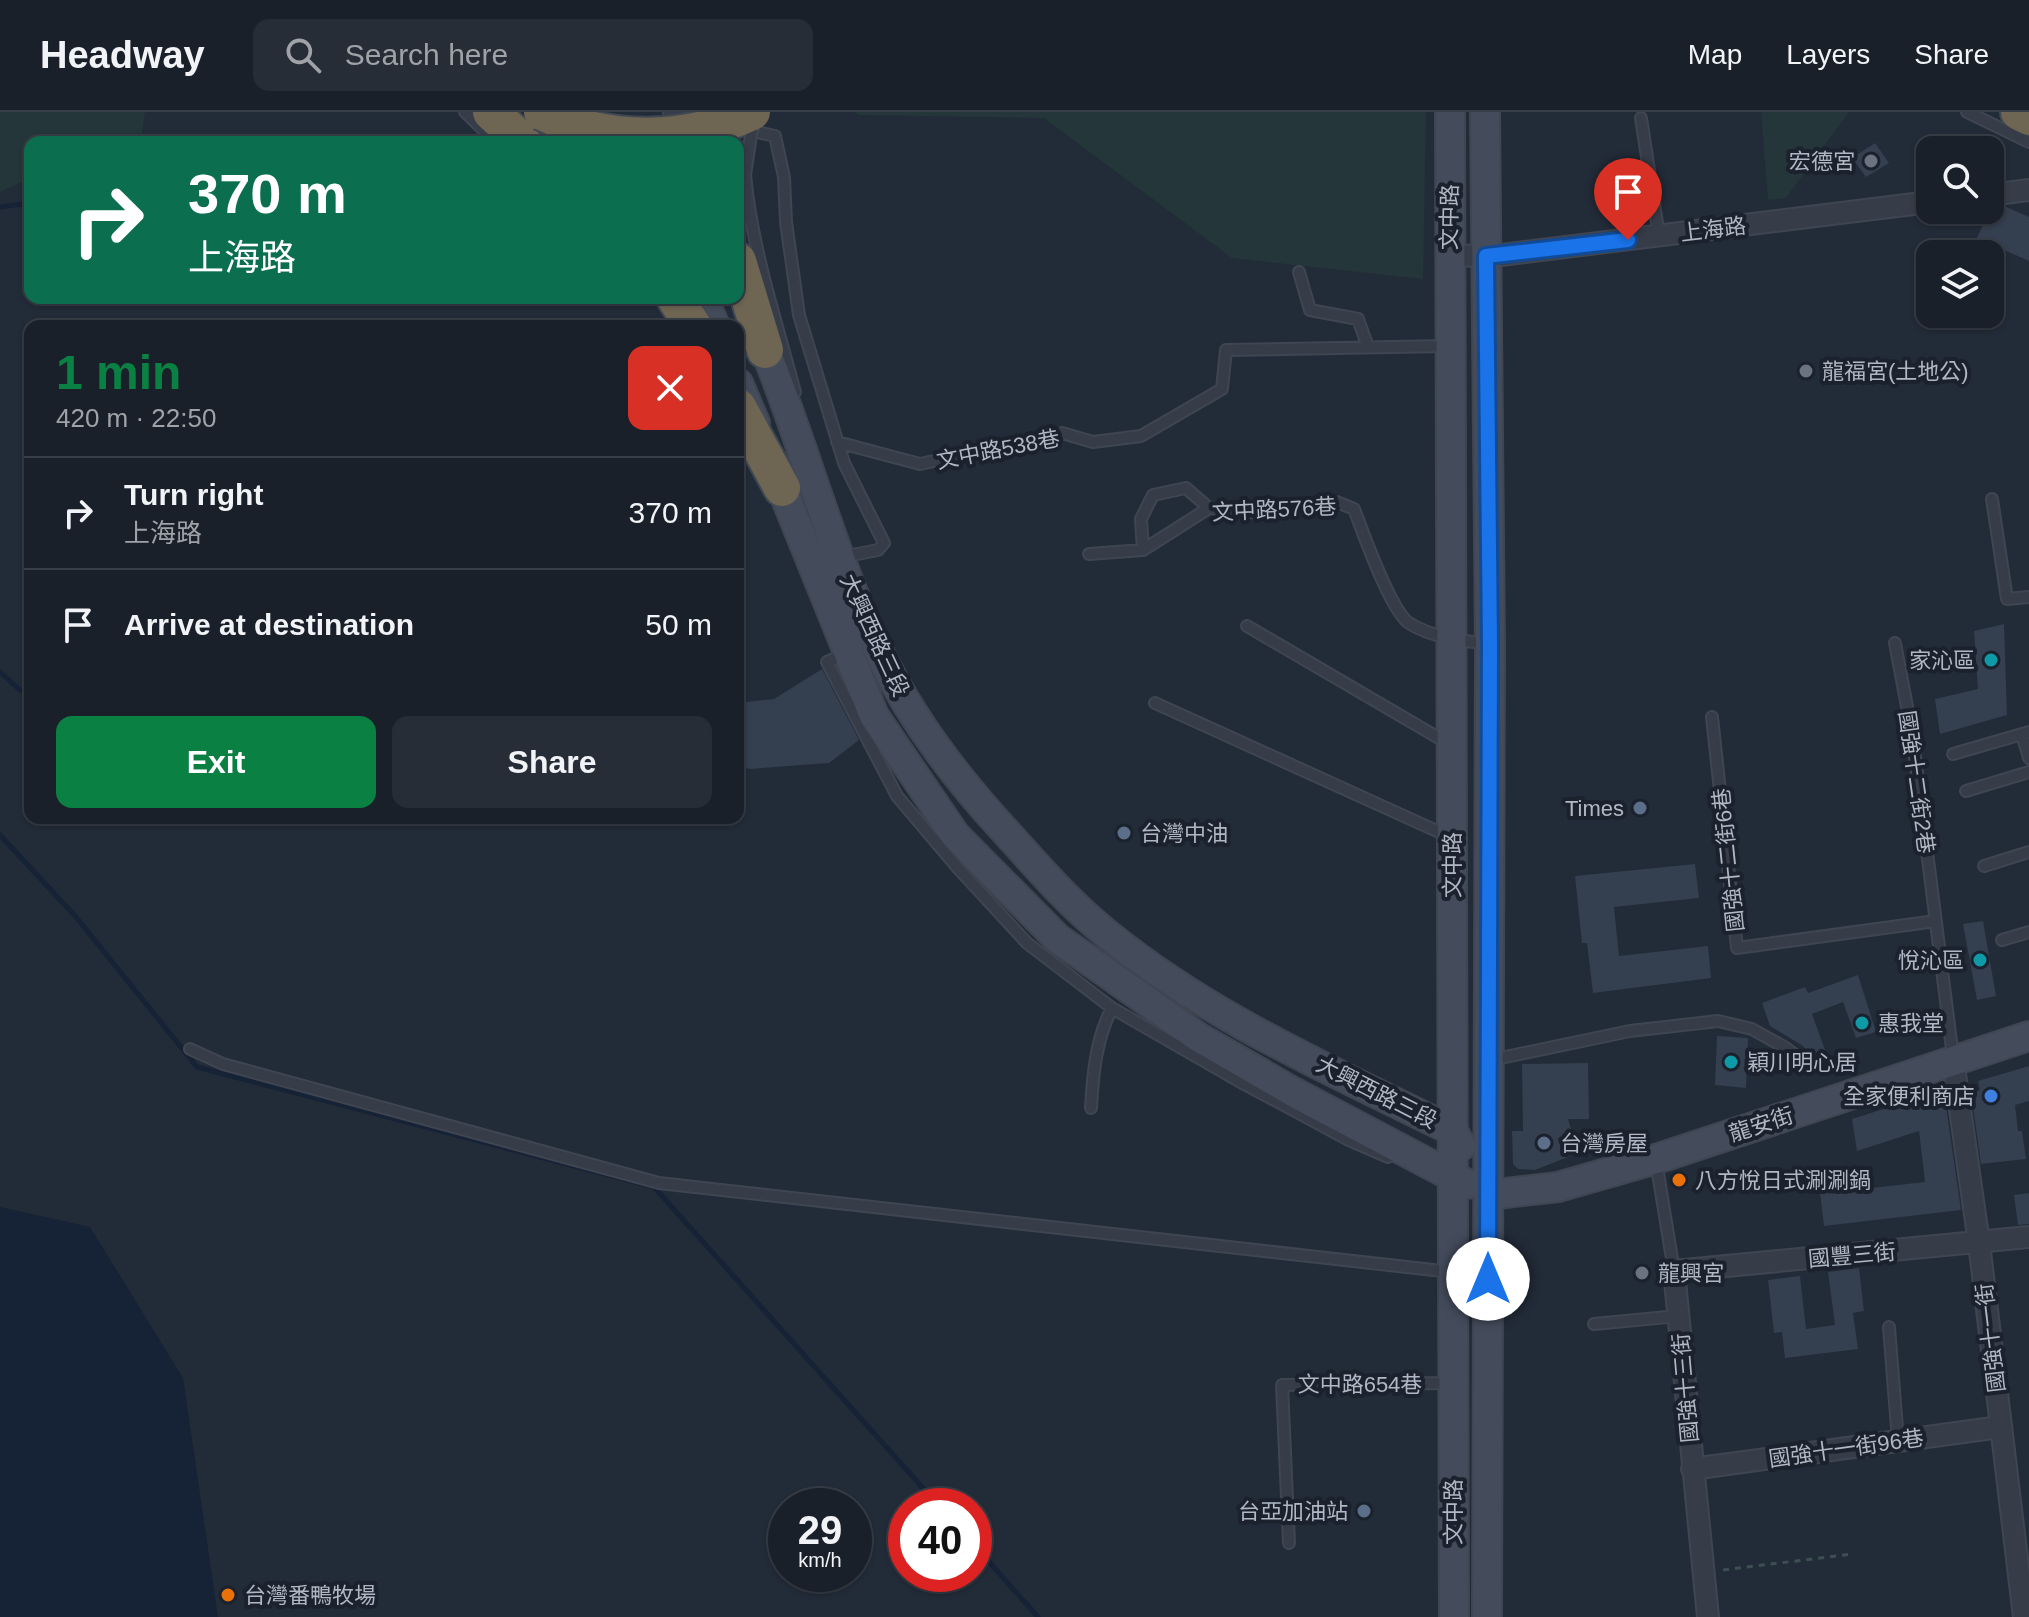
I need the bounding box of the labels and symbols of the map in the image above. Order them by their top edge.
place label: 宏德宮 [1789,149,1855,174]
marker: 宏德宮 [1862,152,1880,170]
pin [1594,158,1662,240]
street label: 文中路 [1436,184,1463,250]
street label: 上海路 [1679,213,1747,246]
place label: 龍福宮(土地公) [1822,359,1969,384]
marker: 龍福宮(土地公) [1797,362,1815,380]
street label: 文中路538巷 [934,425,1062,474]
street label: 文中路576巷 [1211,494,1337,525]
street label: 大興西路三段 [835,570,914,700]
place label: 家沁區 [1909,648,1975,673]
marker: 家沁區 [1982,651,2000,669]
street label: 國強十二街2巷 [1894,709,1939,855]
street label: 國強十二街6巷 [1709,787,1748,933]
place label: Times [1565,796,1624,821]
marker: Times [1631,799,1649,817]
place label: 台灣中油 [1140,821,1228,846]
marker: 台灣中油 [1115,824,1133,842]
street label: 文中路 [1440,832,1465,898]
place label: 悅沁區 [1898,948,1964,973]
marker: 悅沁區 [1971,951,1989,969]
place label: 惠我堂 [1878,1011,1944,1036]
marker: 惠我堂 [1853,1014,1871,1032]
place label: 穎川明心居 [1747,1050,1857,1075]
street label: 大興西路三段 [1312,1051,1441,1134]
marker: 穎川明心居 [1722,1053,1740,1071]
place label: 全家便利商店 [1843,1084,1975,1109]
marker: 全家便利商店 [1982,1087,2000,1105]
street label: 龍安街 [1726,1102,1796,1147]
place label: 台灣房屋 [1560,1131,1648,1156]
marker: 台灣房屋 [1535,1134,1553,1152]
place label: 八方悅日式涮涮鍋 [1695,1168,1871,1193]
marker: 八方悅日式涮涮鍋 [1670,1171,1688,1189]
position arrow [1446,1237,1530,1321]
street label: 國豐三街 [1807,1239,1897,1272]
place label: 龍興宮 [1658,1261,1724,1286]
marker: 龍興宮 [1633,1264,1651,1282]
street label: 國強十一街 [1971,1282,2010,1394]
street label: 國強十三街 [1668,1332,1703,1444]
street label: 文中路654巷 [1298,1372,1422,1397]
street label: 國強十一街96巷 [1767,1425,1925,1472]
street label: 文中路 [1441,1479,1466,1545]
speed limit sign: 40 [888,1488,992,1592]
place label: 台亞加油站 [1238,1499,1348,1524]
marker: 台亞加油站 [1355,1502,1373,1520]
place label: 台灣番鴨牧場 [244,1583,376,1608]
marker: 台灣番鴨牧場 [219,1586,237,1604]

